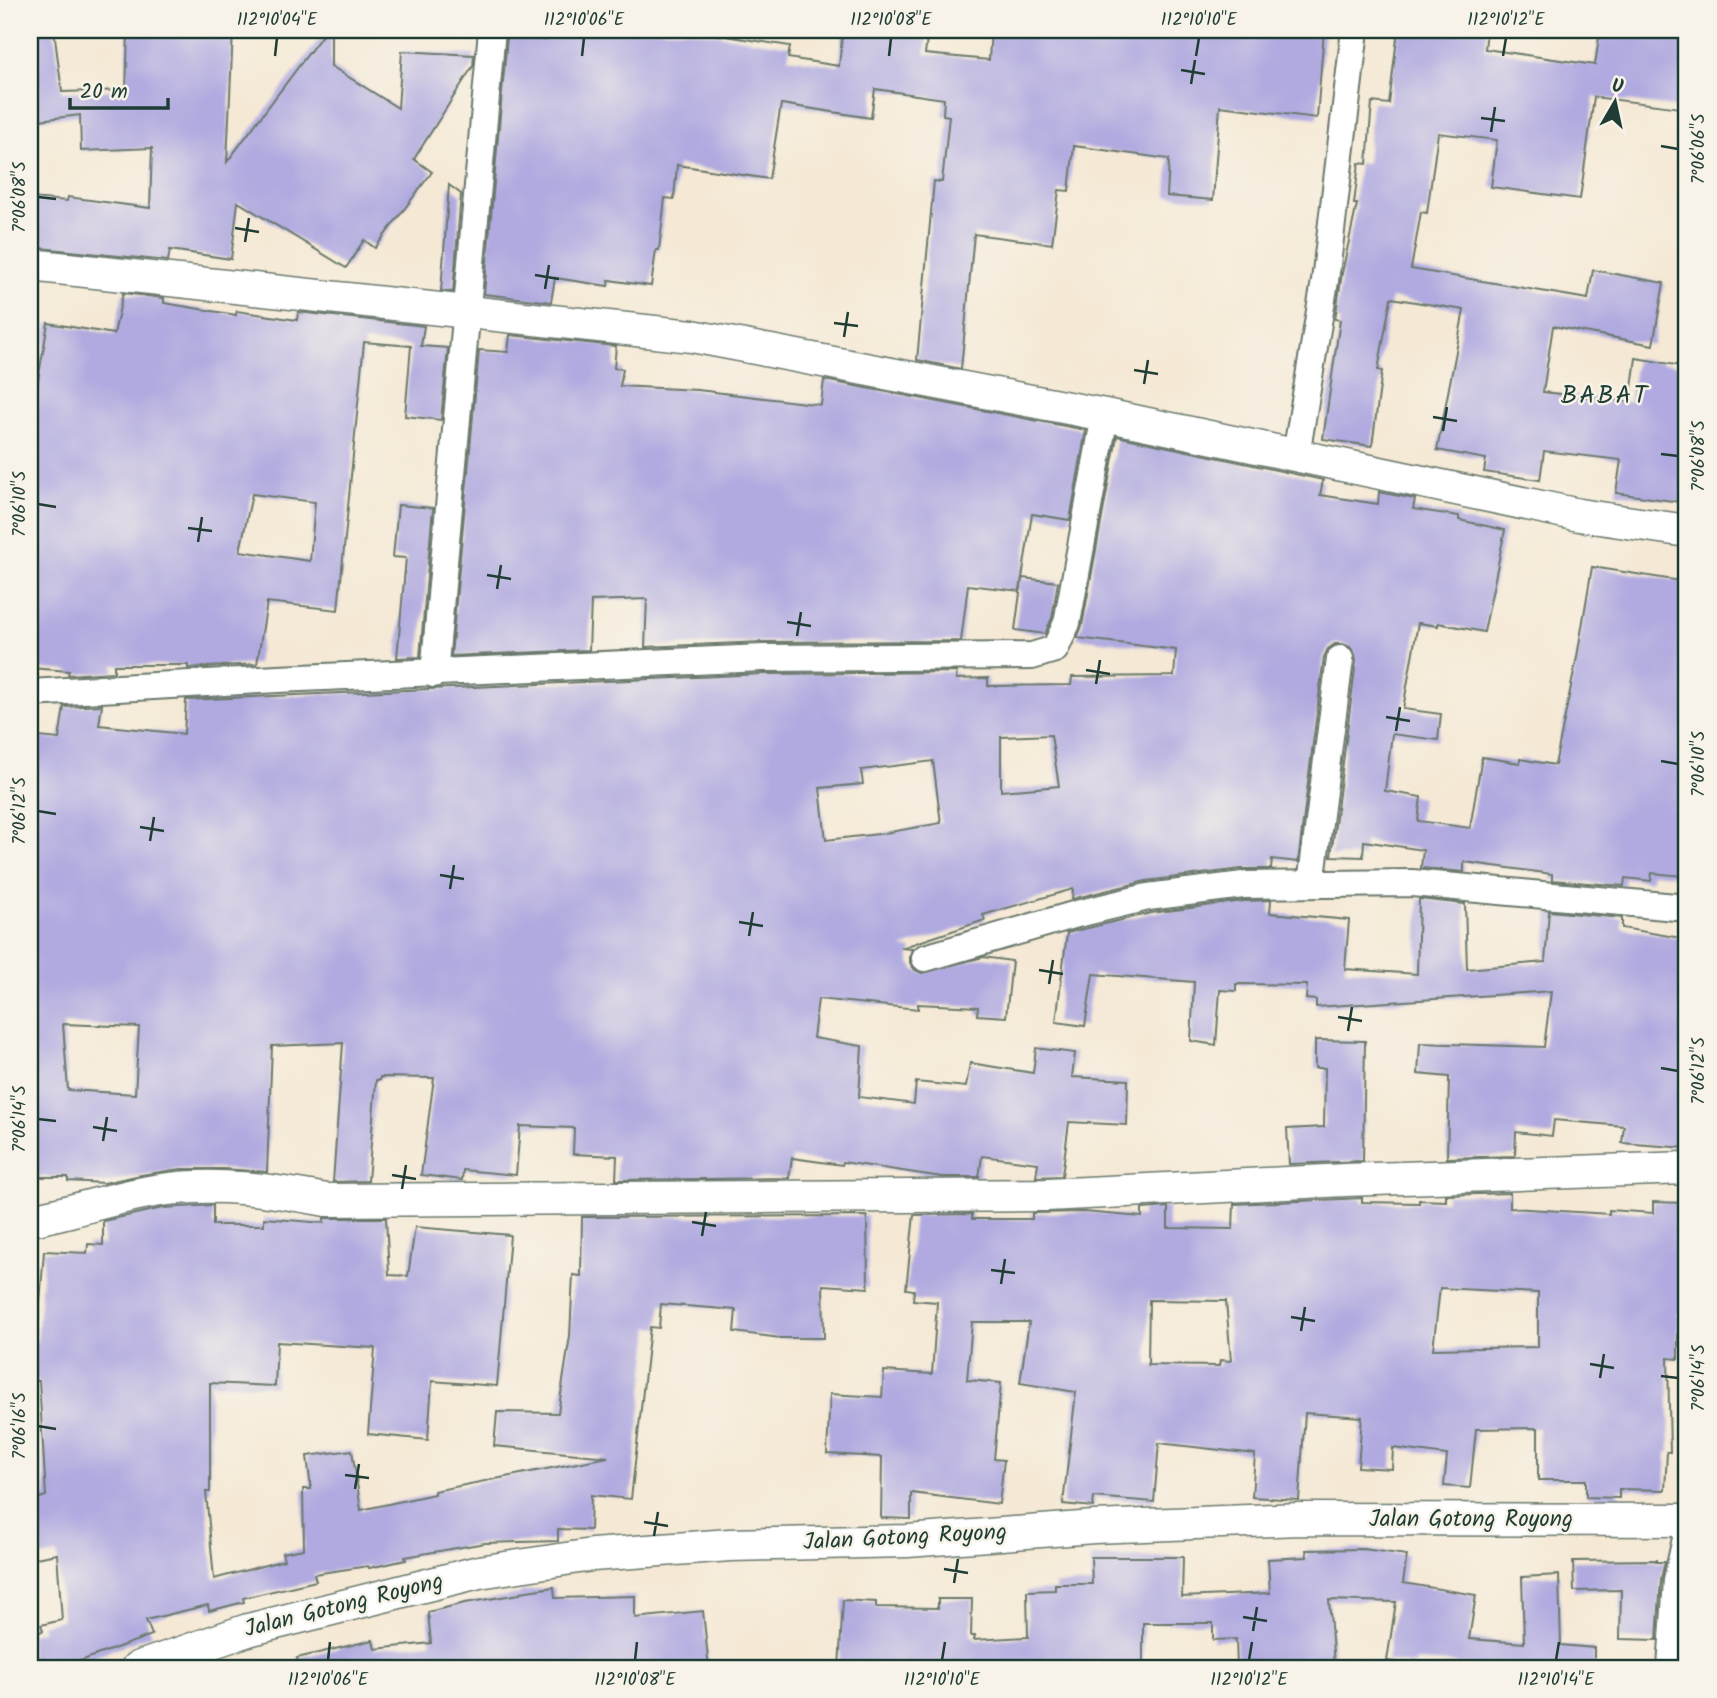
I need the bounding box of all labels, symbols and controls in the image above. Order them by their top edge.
text: 112°10'04"E [237,6,318,35]
text: 112°10'06"E [544,6,625,35]
text: 112°10'08"E [850,6,932,35]
text: 112°10'10"E [1161,6,1238,35]
text: 112°10'12"E [1467,6,1545,35]
scale bar [70,66,168,110]
north arrow [1580,66,1650,136]
text: U [1609,71,1626,103]
text: 20 m [80,76,128,109]
text: 7°06'06"S [1685,113,1714,184]
text: 7°06'08"S [6,161,35,233]
district label: BABAT [1561,375,1649,417]
text: 7°06'08"S [1685,420,1714,492]
text: 7°06'10"S [6,470,35,537]
text: 7°06'10"S [1685,730,1714,797]
text: 7°06'12"S [6,777,35,845]
text: 7°06'12"S [1685,1037,1714,1105]
text: 7°06'14"S [6,1085,35,1153]
text: 7°06'14"S [1685,1344,1714,1412]
text: 7°06'16"S [6,1392,35,1460]
street label: Jalan Gotong Royong [1369,1502,1573,1538]
street label: Jalan Gotong Royong [802,1515,1008,1561]
street label: Jalan Gotong Royong [241,1564,447,1648]
text: 112°10'06"E [288,1666,369,1695]
text: 112°10'08"E [594,1666,676,1695]
text: 112°10'10"E [904,1666,981,1695]
text: 112°10'12"E [1210,1666,1288,1695]
text: 112°10'14"E [1517,1666,1595,1695]

